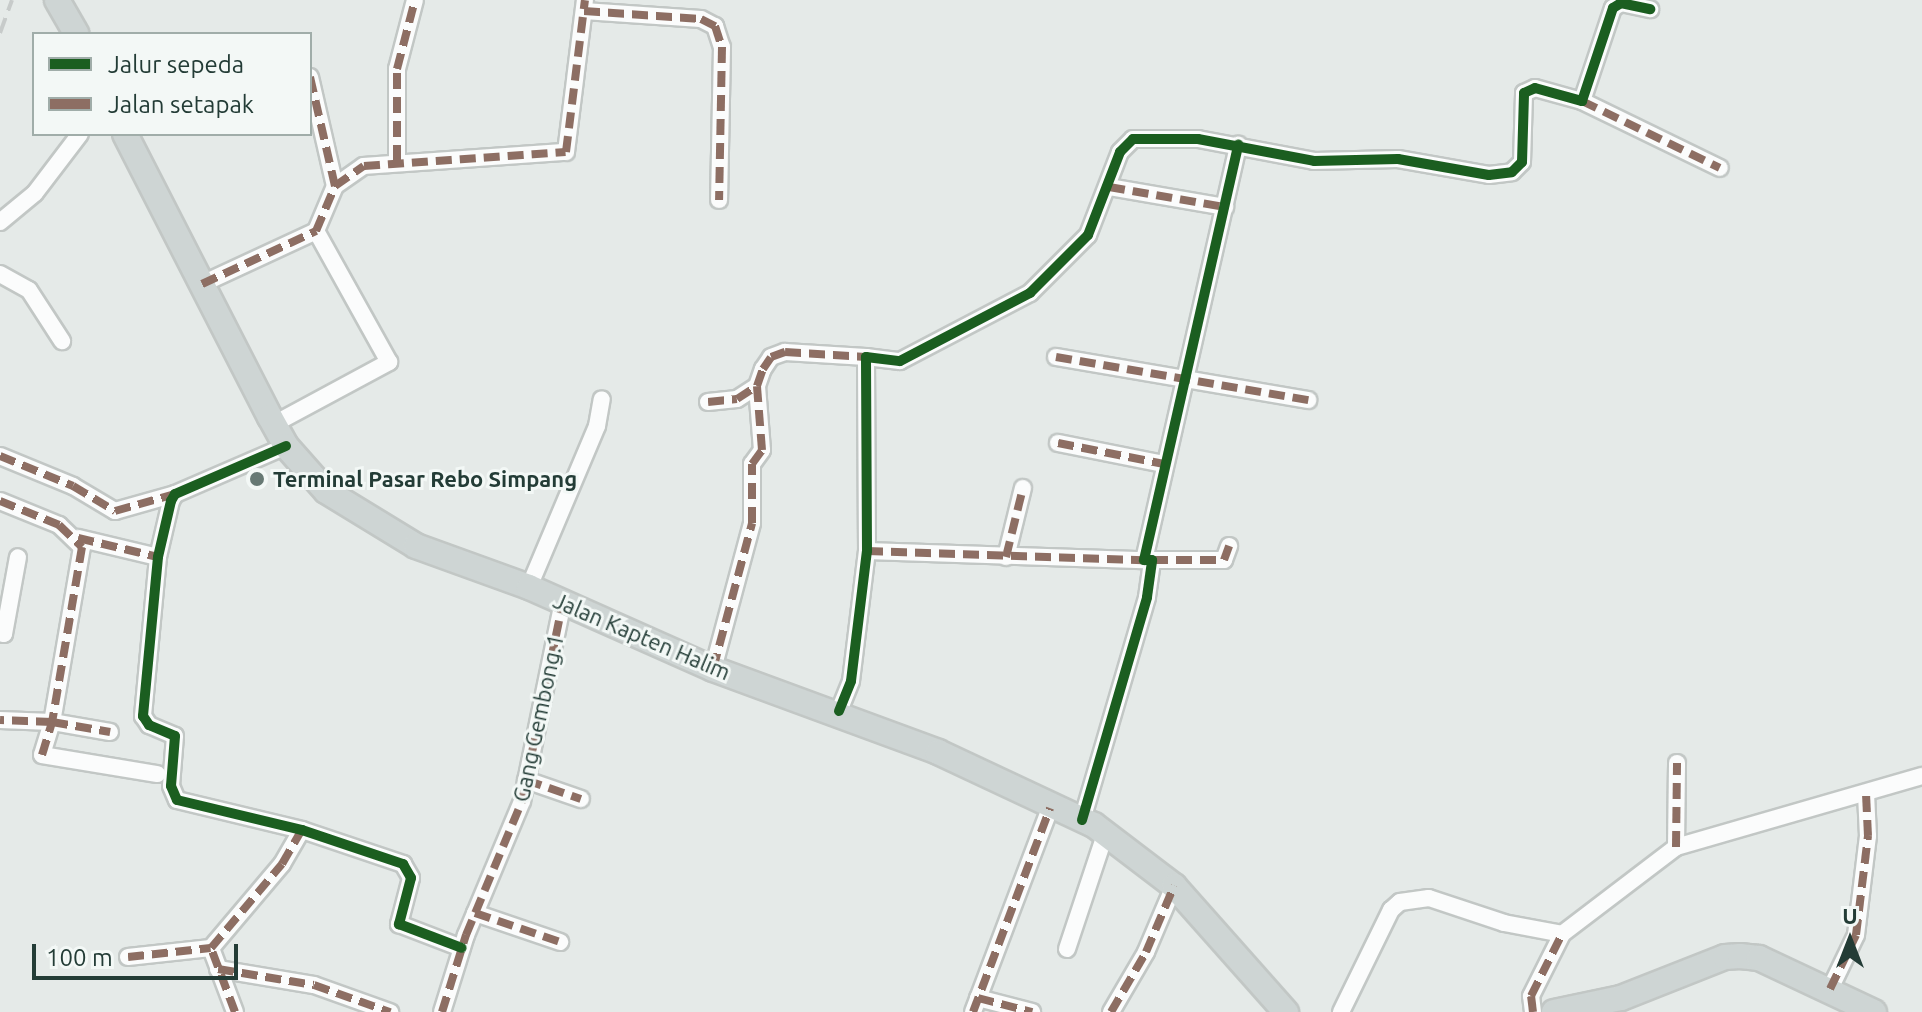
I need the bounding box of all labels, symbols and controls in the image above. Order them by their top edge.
legend [32,32,312,136]
text: Jalur sepeda [108,51,244,78]
text: Jalan setapak [108,91,254,118]
place label: Terminal Pasar Rebo Simpang [273,466,577,492]
marker: Terminal Pasar Rebo Simpang [248,470,266,488]
street label: Jalan Kapten Halim [550,587,734,685]
street label: Gang Gembong.1 [507,632,569,804]
north arrow [1810,900,1890,980]
text: U [1842,903,1858,928]
scale bar [36,928,242,978]
text: 100 m [46,944,113,971]

